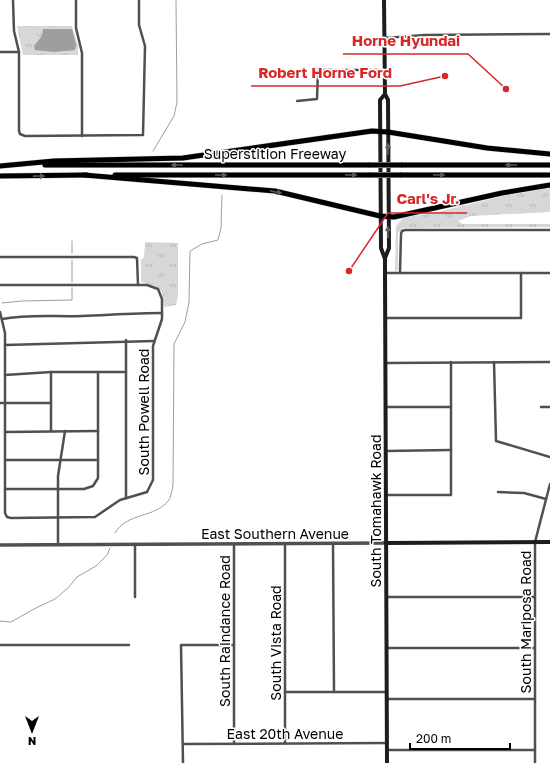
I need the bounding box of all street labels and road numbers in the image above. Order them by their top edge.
street label: Superstition Freeway [204,145,346,162]
street label: South Powell Road [135,349,152,475]
street label: South Tomahawk Road [367,434,384,588]
street label: East Southern Avenue [201,525,349,542]
street label: South Mariposa Road [517,551,534,693]
street label: South Raindance Road [216,555,233,707]
street label: South Vista Road [267,585,284,701]
street label: East 20th Avenue [227,725,343,742]

